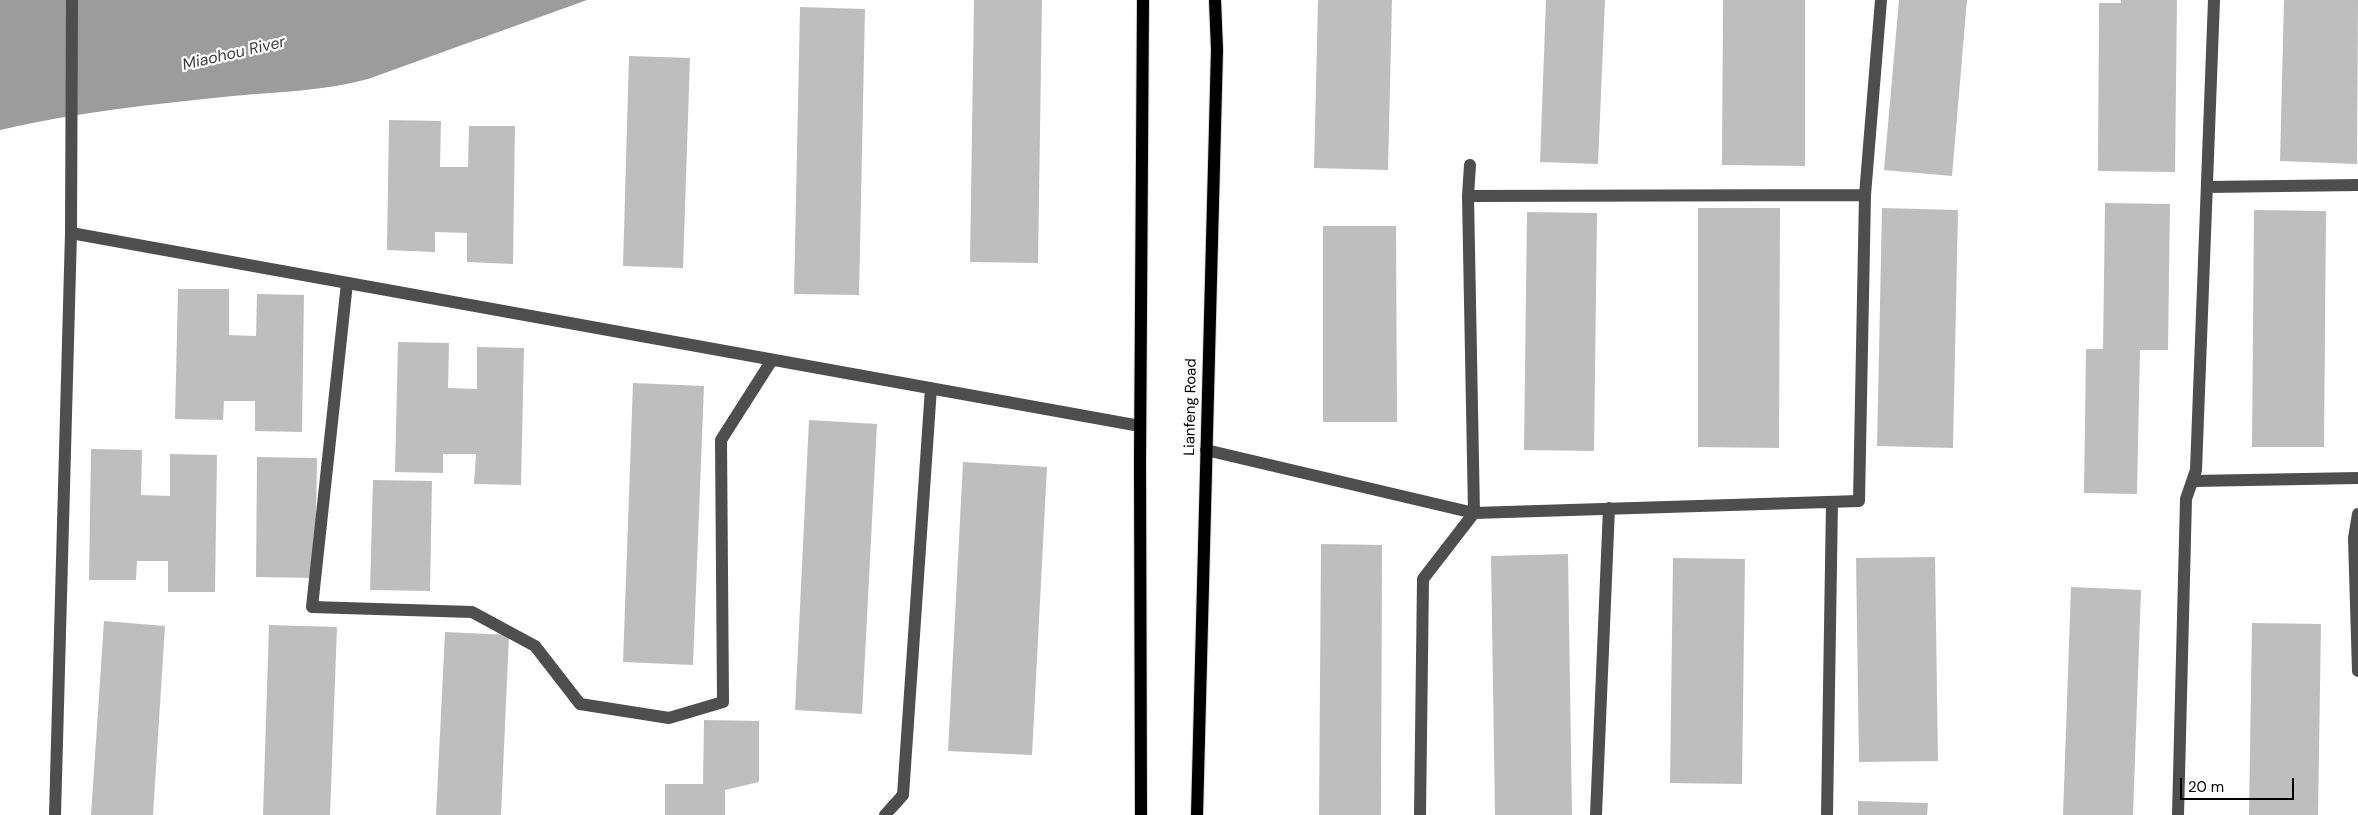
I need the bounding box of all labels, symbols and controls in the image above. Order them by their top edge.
water label: Miaohou River [181,33,287,75]
street label: Lianfeng Road [1181,358,1201,456]
scale bar [2183,768,2297,800]
text: 20 m [2188,777,2224,797]

